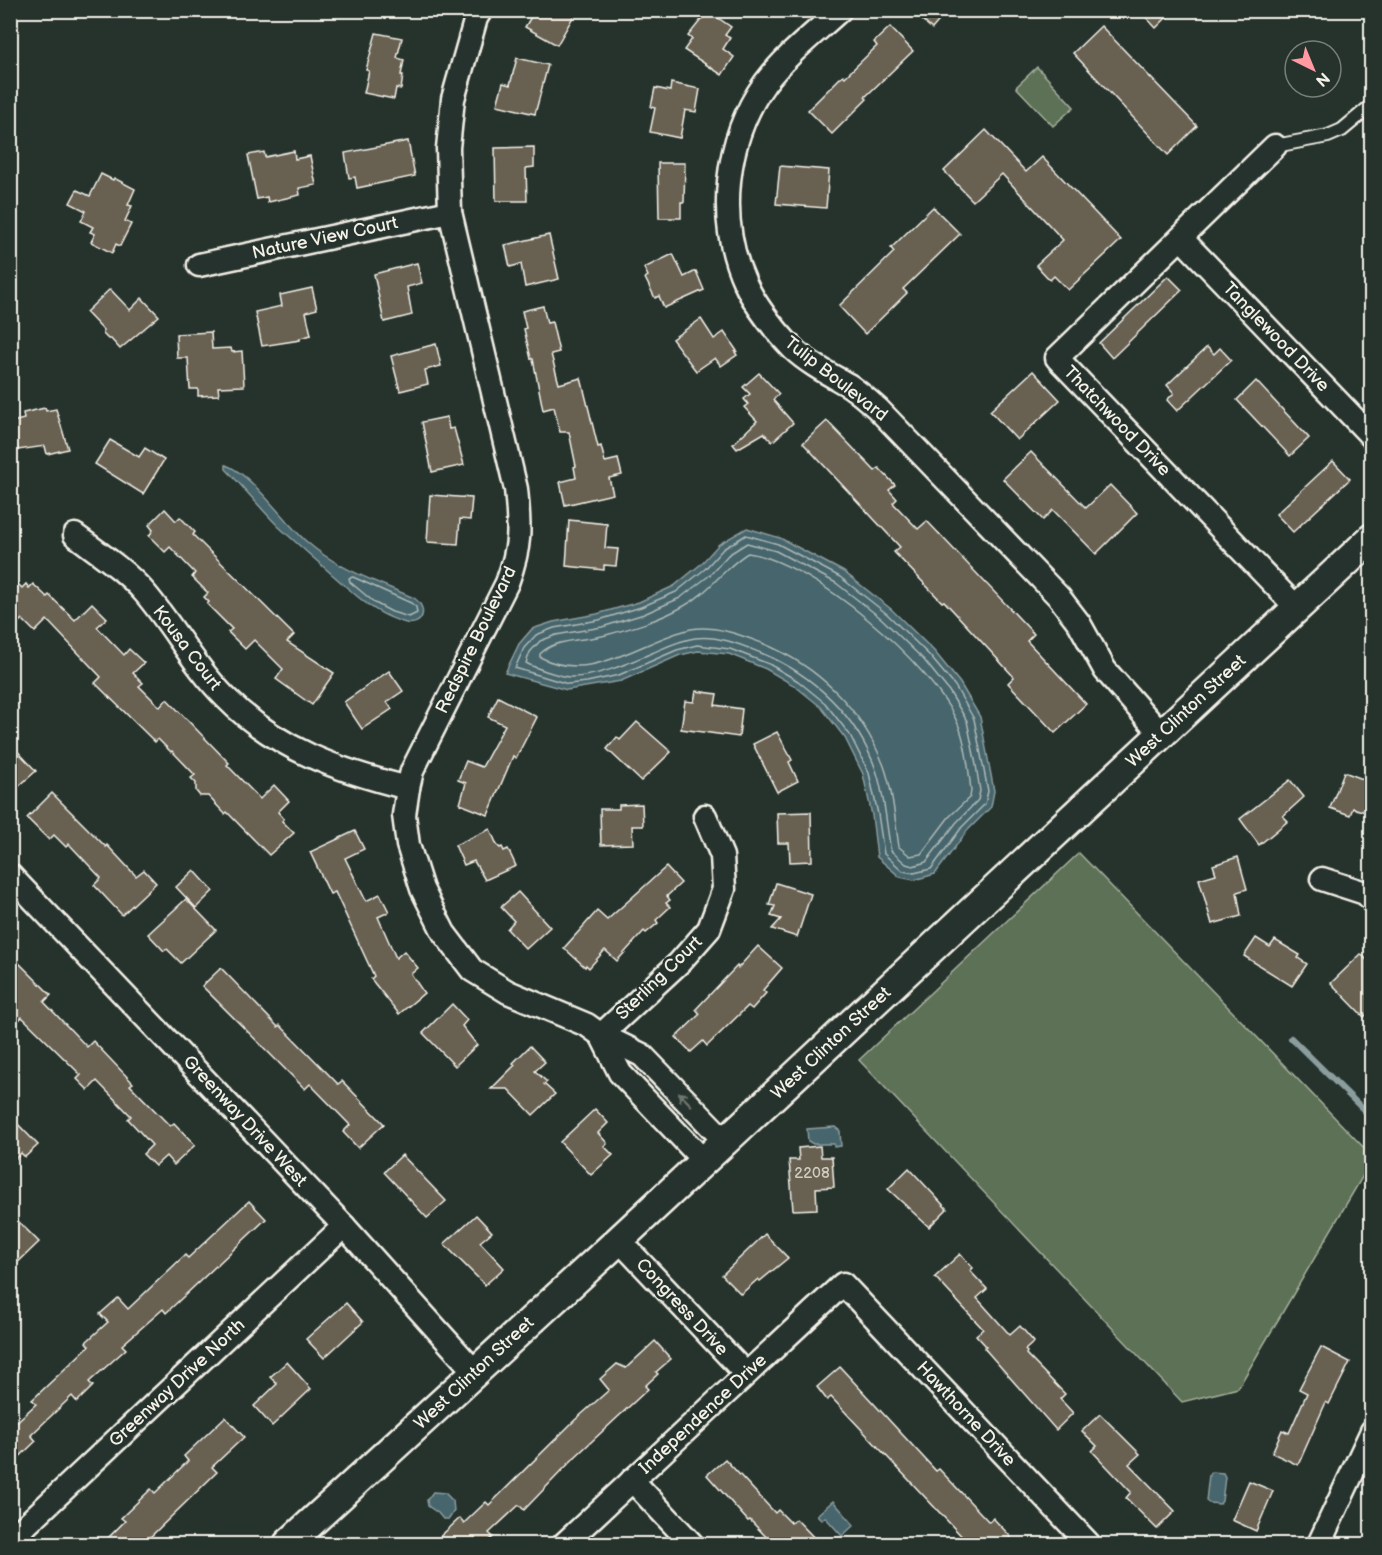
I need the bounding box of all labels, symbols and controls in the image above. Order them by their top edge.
north arrow [1283,39,1343,99]
text: N [1311,68,1333,90]
street label: Nature View Court [250,212,400,264]
street label: Tanglewood Drive [1218,278,1334,396]
street label: Tulip Boulevard [780,332,892,426]
street label: Thatchwood Drive [1059,362,1175,481]
street label: Redspire Boulevard [431,563,521,717]
street label: Kousa Court [148,602,226,695]
street label: West Clinton Street [1122,650,1250,772]
street label: Sterling Court [612,931,707,1024]
street label: West Clinton Street [767,982,895,1104]
street label: Greenway Drive West [179,1051,312,1191]
one-way arrow [678,1092,692,1107]
house number: 2208 [794,1164,830,1183]
street label: Congress Drive [632,1254,733,1360]
street label: West Clinton Street [410,1312,538,1434]
street label: Greenway Drive North [105,1315,249,1451]
street label: Independence Drive [635,1349,771,1478]
street label: Hawthorne Drive [912,1357,1020,1471]

